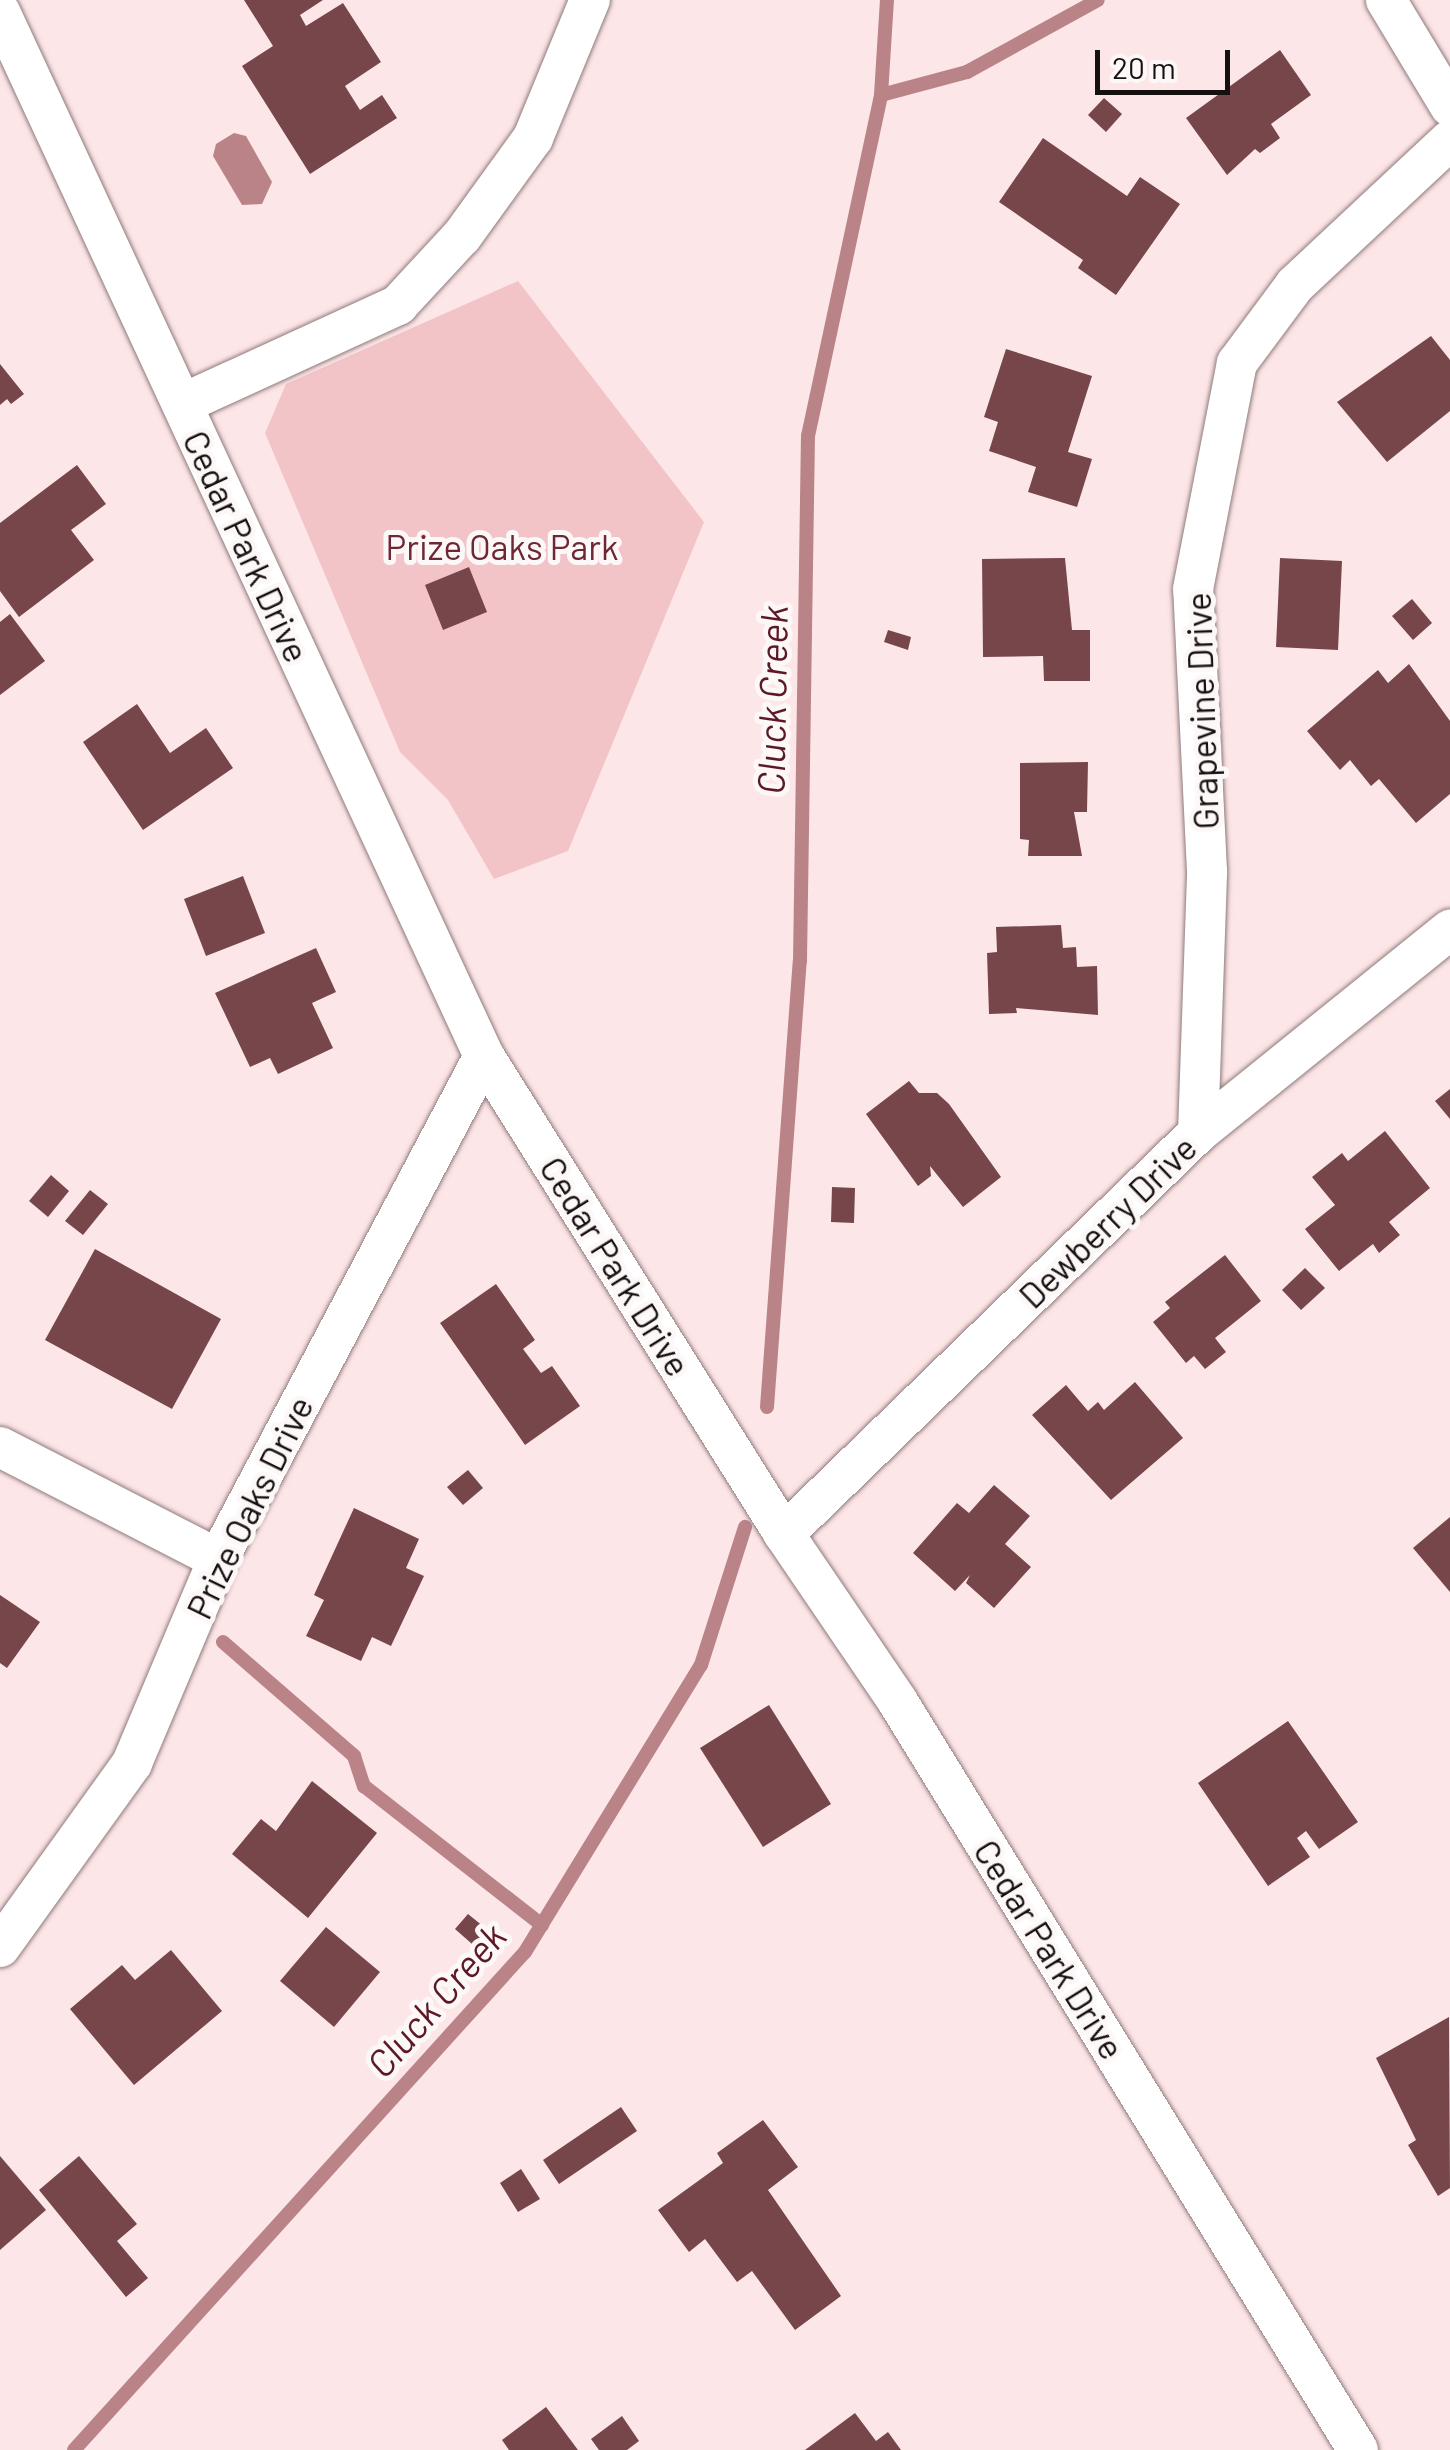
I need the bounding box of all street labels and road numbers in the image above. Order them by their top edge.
street label: Cedar Park Drive [175,424,319,668]
street label: Grapevine Drive [1176,592,1226,830]
street label: Dewberry Drive [1010,1126,1204,1316]
street label: Cedar Park Drive [532,1149,700,1383]
street label: Prize Oaks Drive [177,1389,321,1625]
street label: Cedar Park Drive [966,1832,1134,2066]

